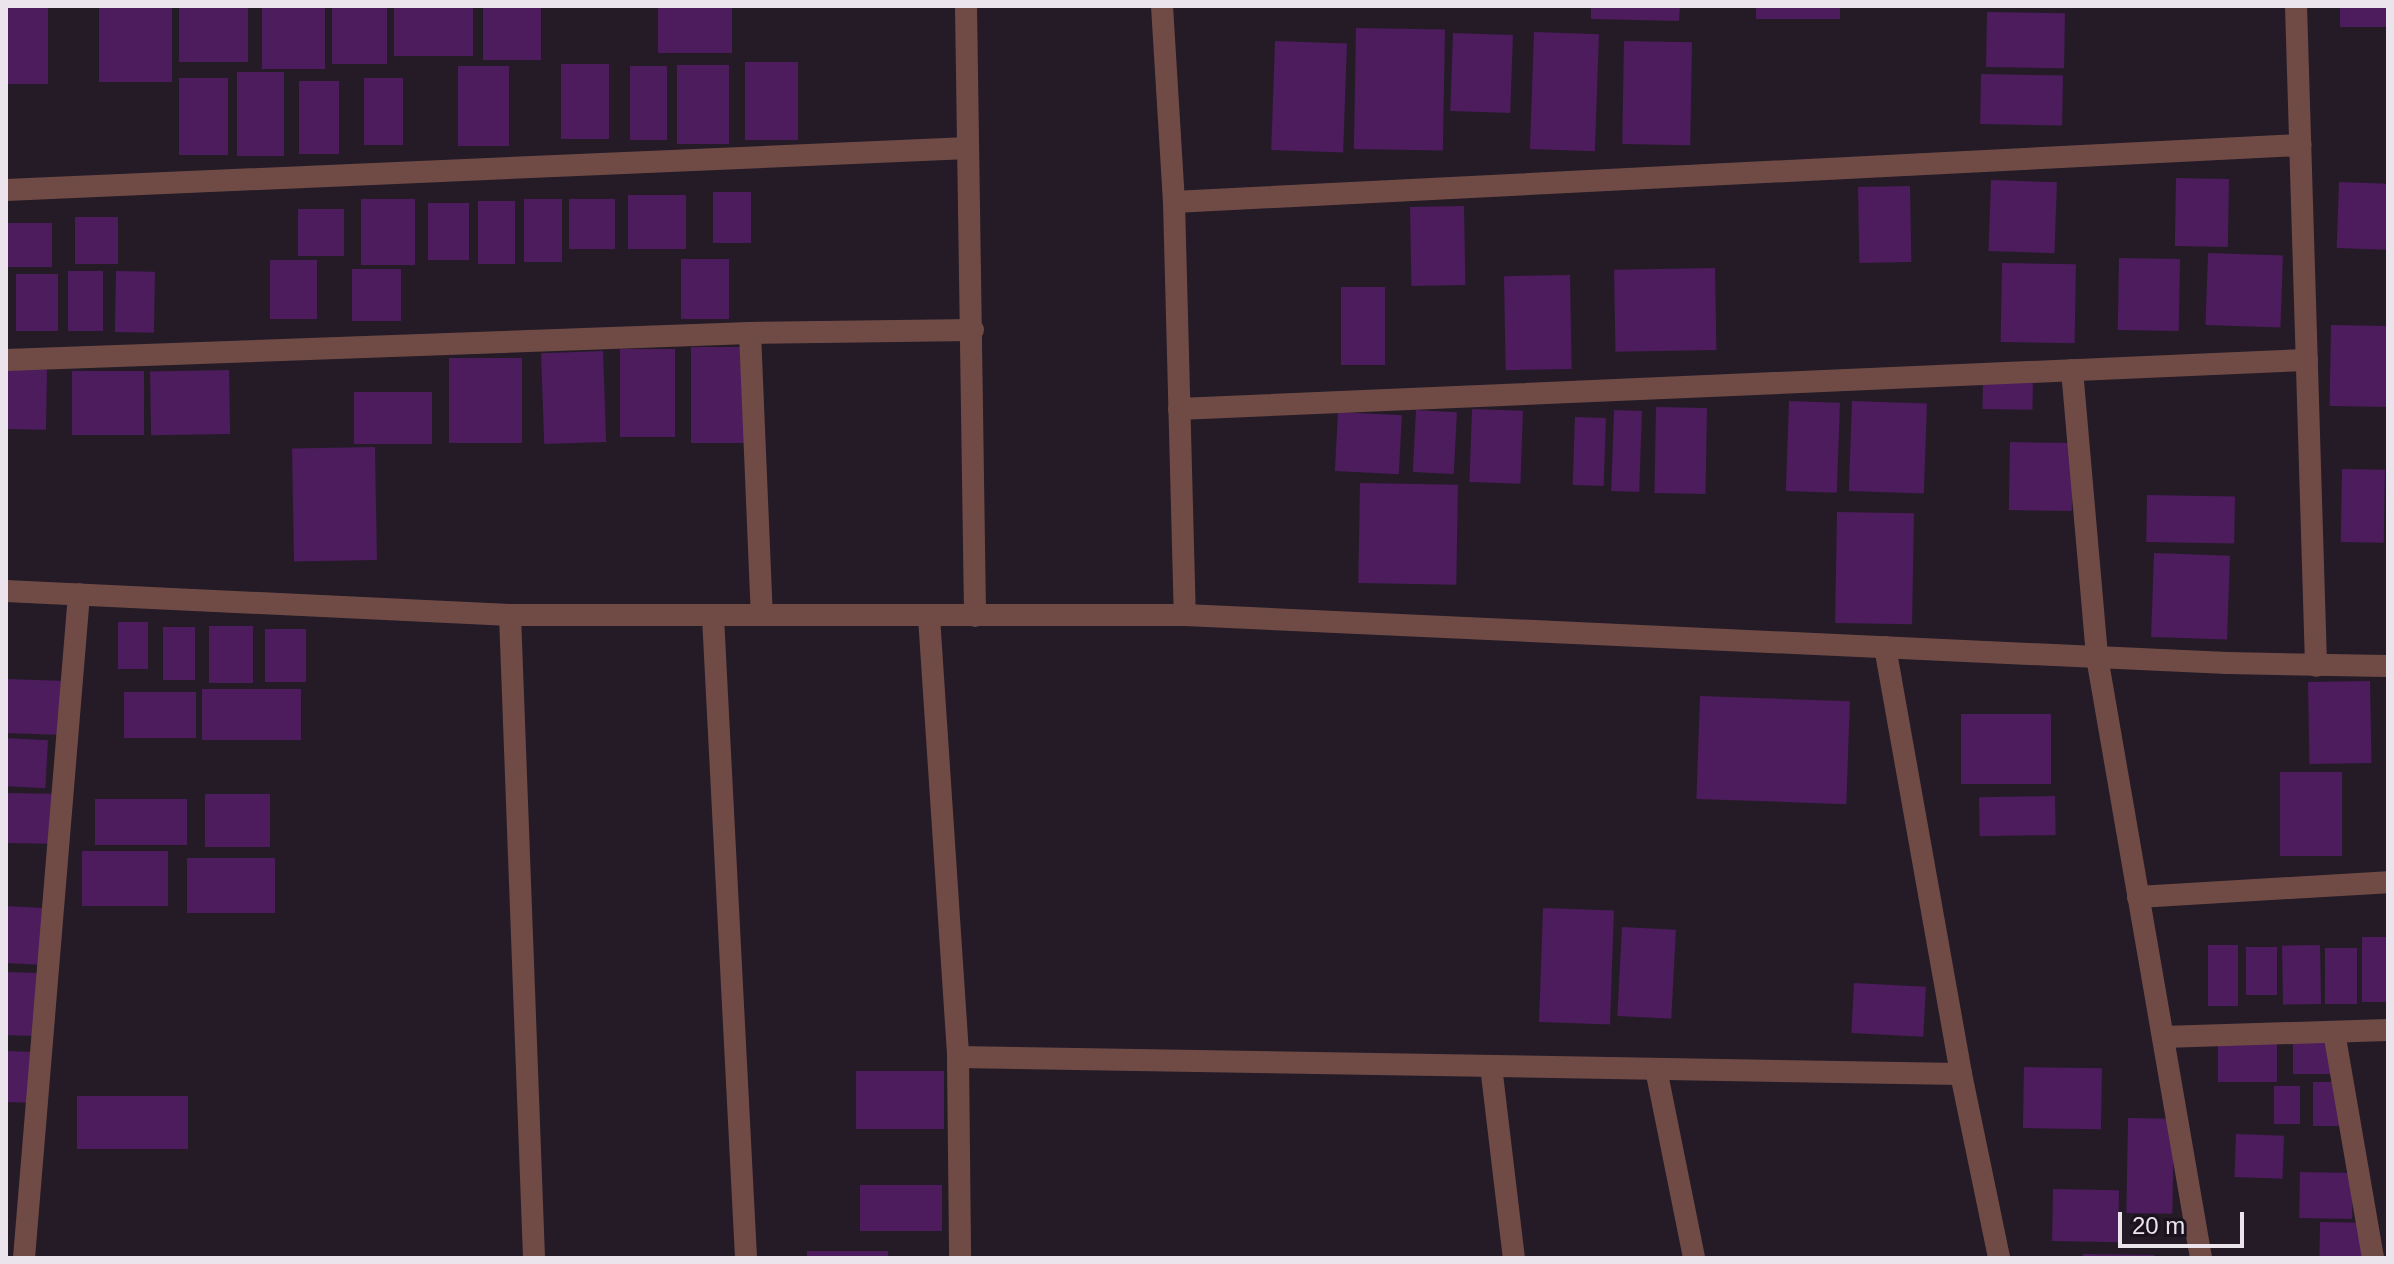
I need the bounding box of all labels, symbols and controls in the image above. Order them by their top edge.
scale bar [2122,1196,2248,1246]
text: 20 m [2132,1212,2185,1239]

